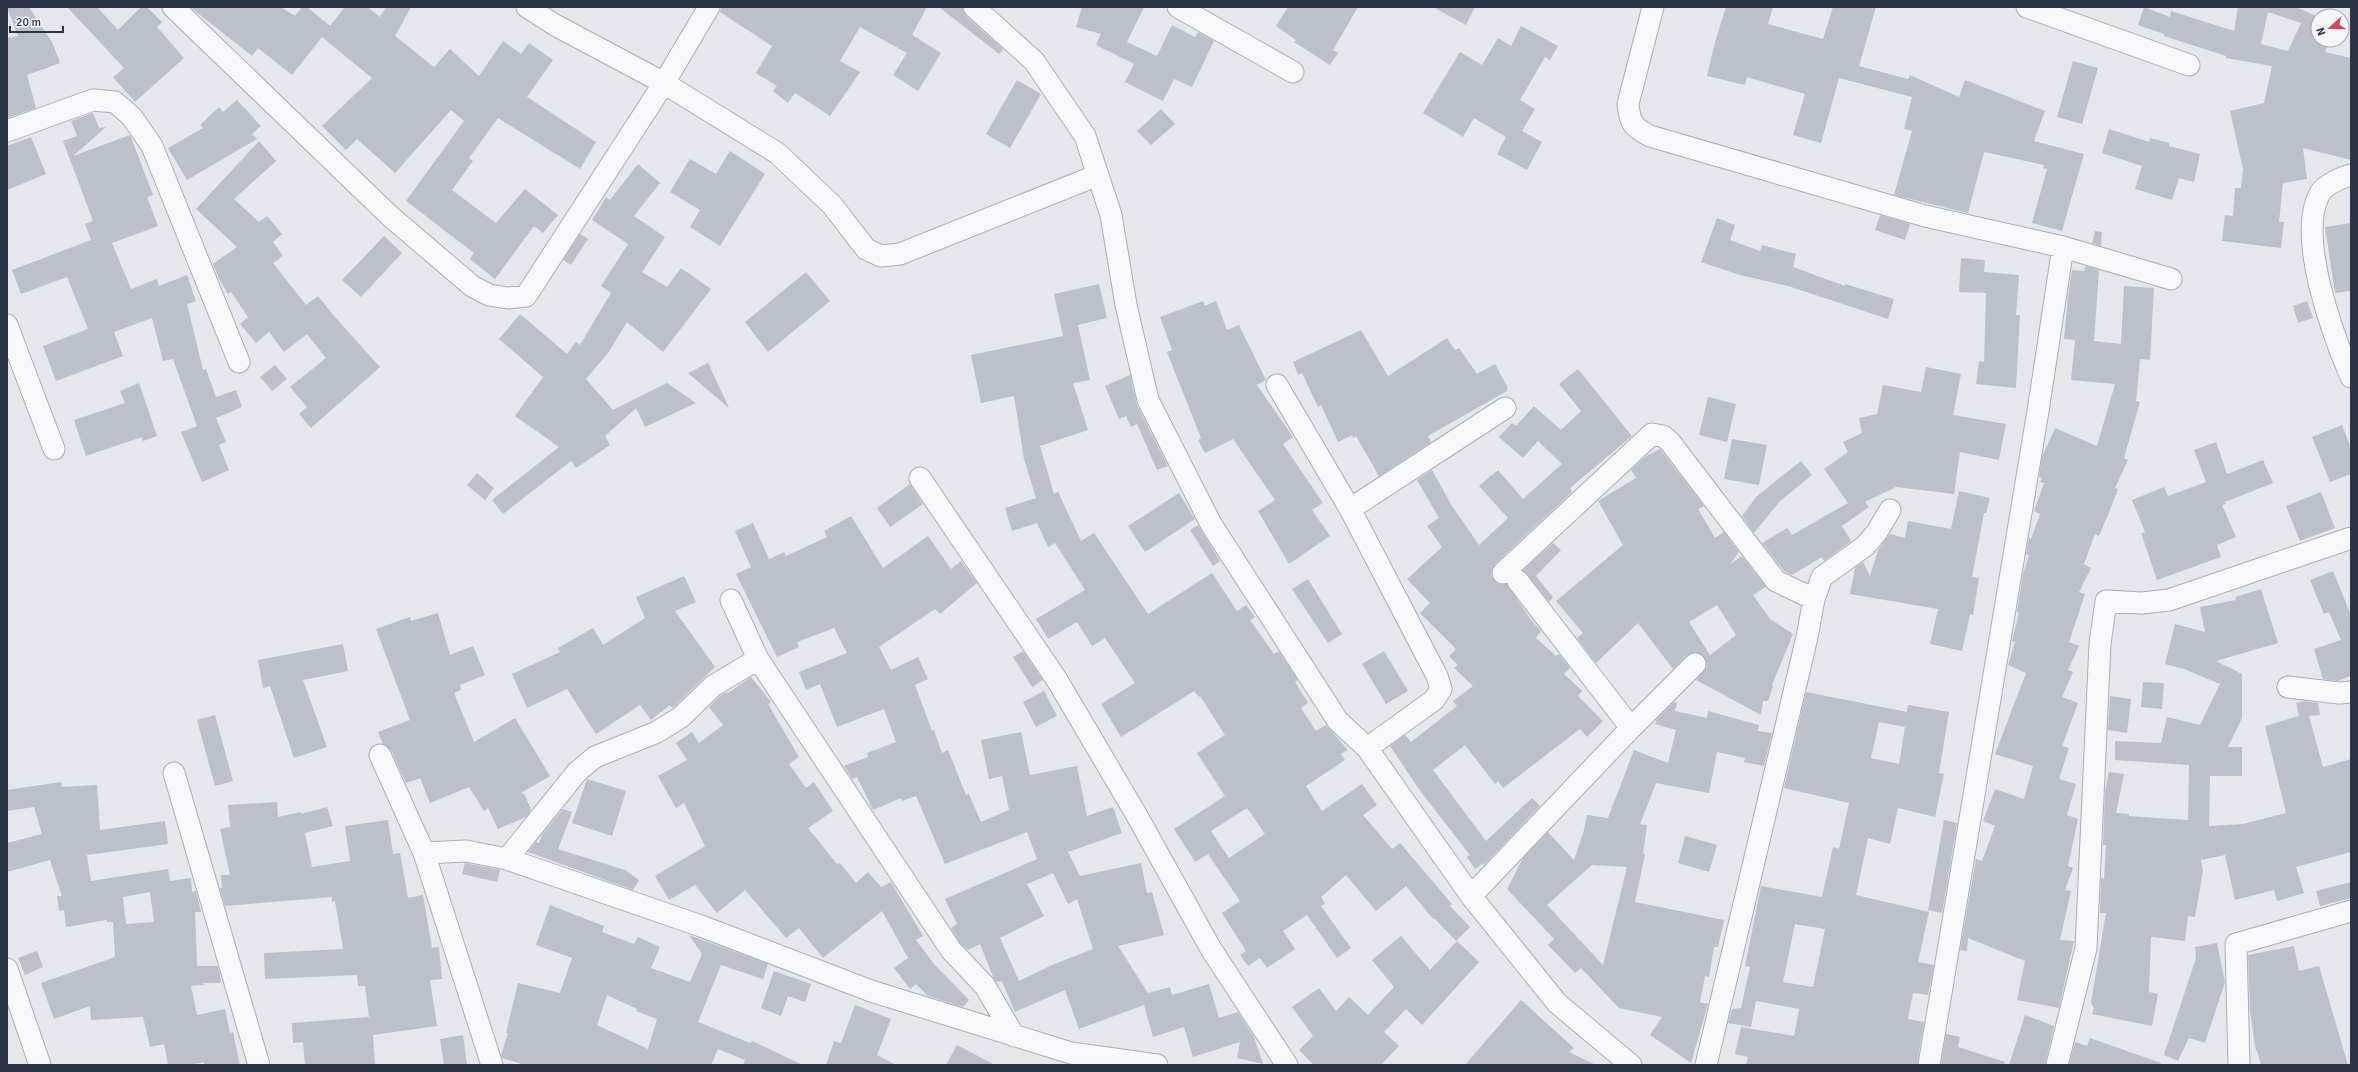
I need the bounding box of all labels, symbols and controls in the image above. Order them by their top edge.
scale bar [10,8,63,34]
north arrow [2310,8,2350,48]
text: 20 m [16,15,41,30]
text: N [2314,26,2329,37]

